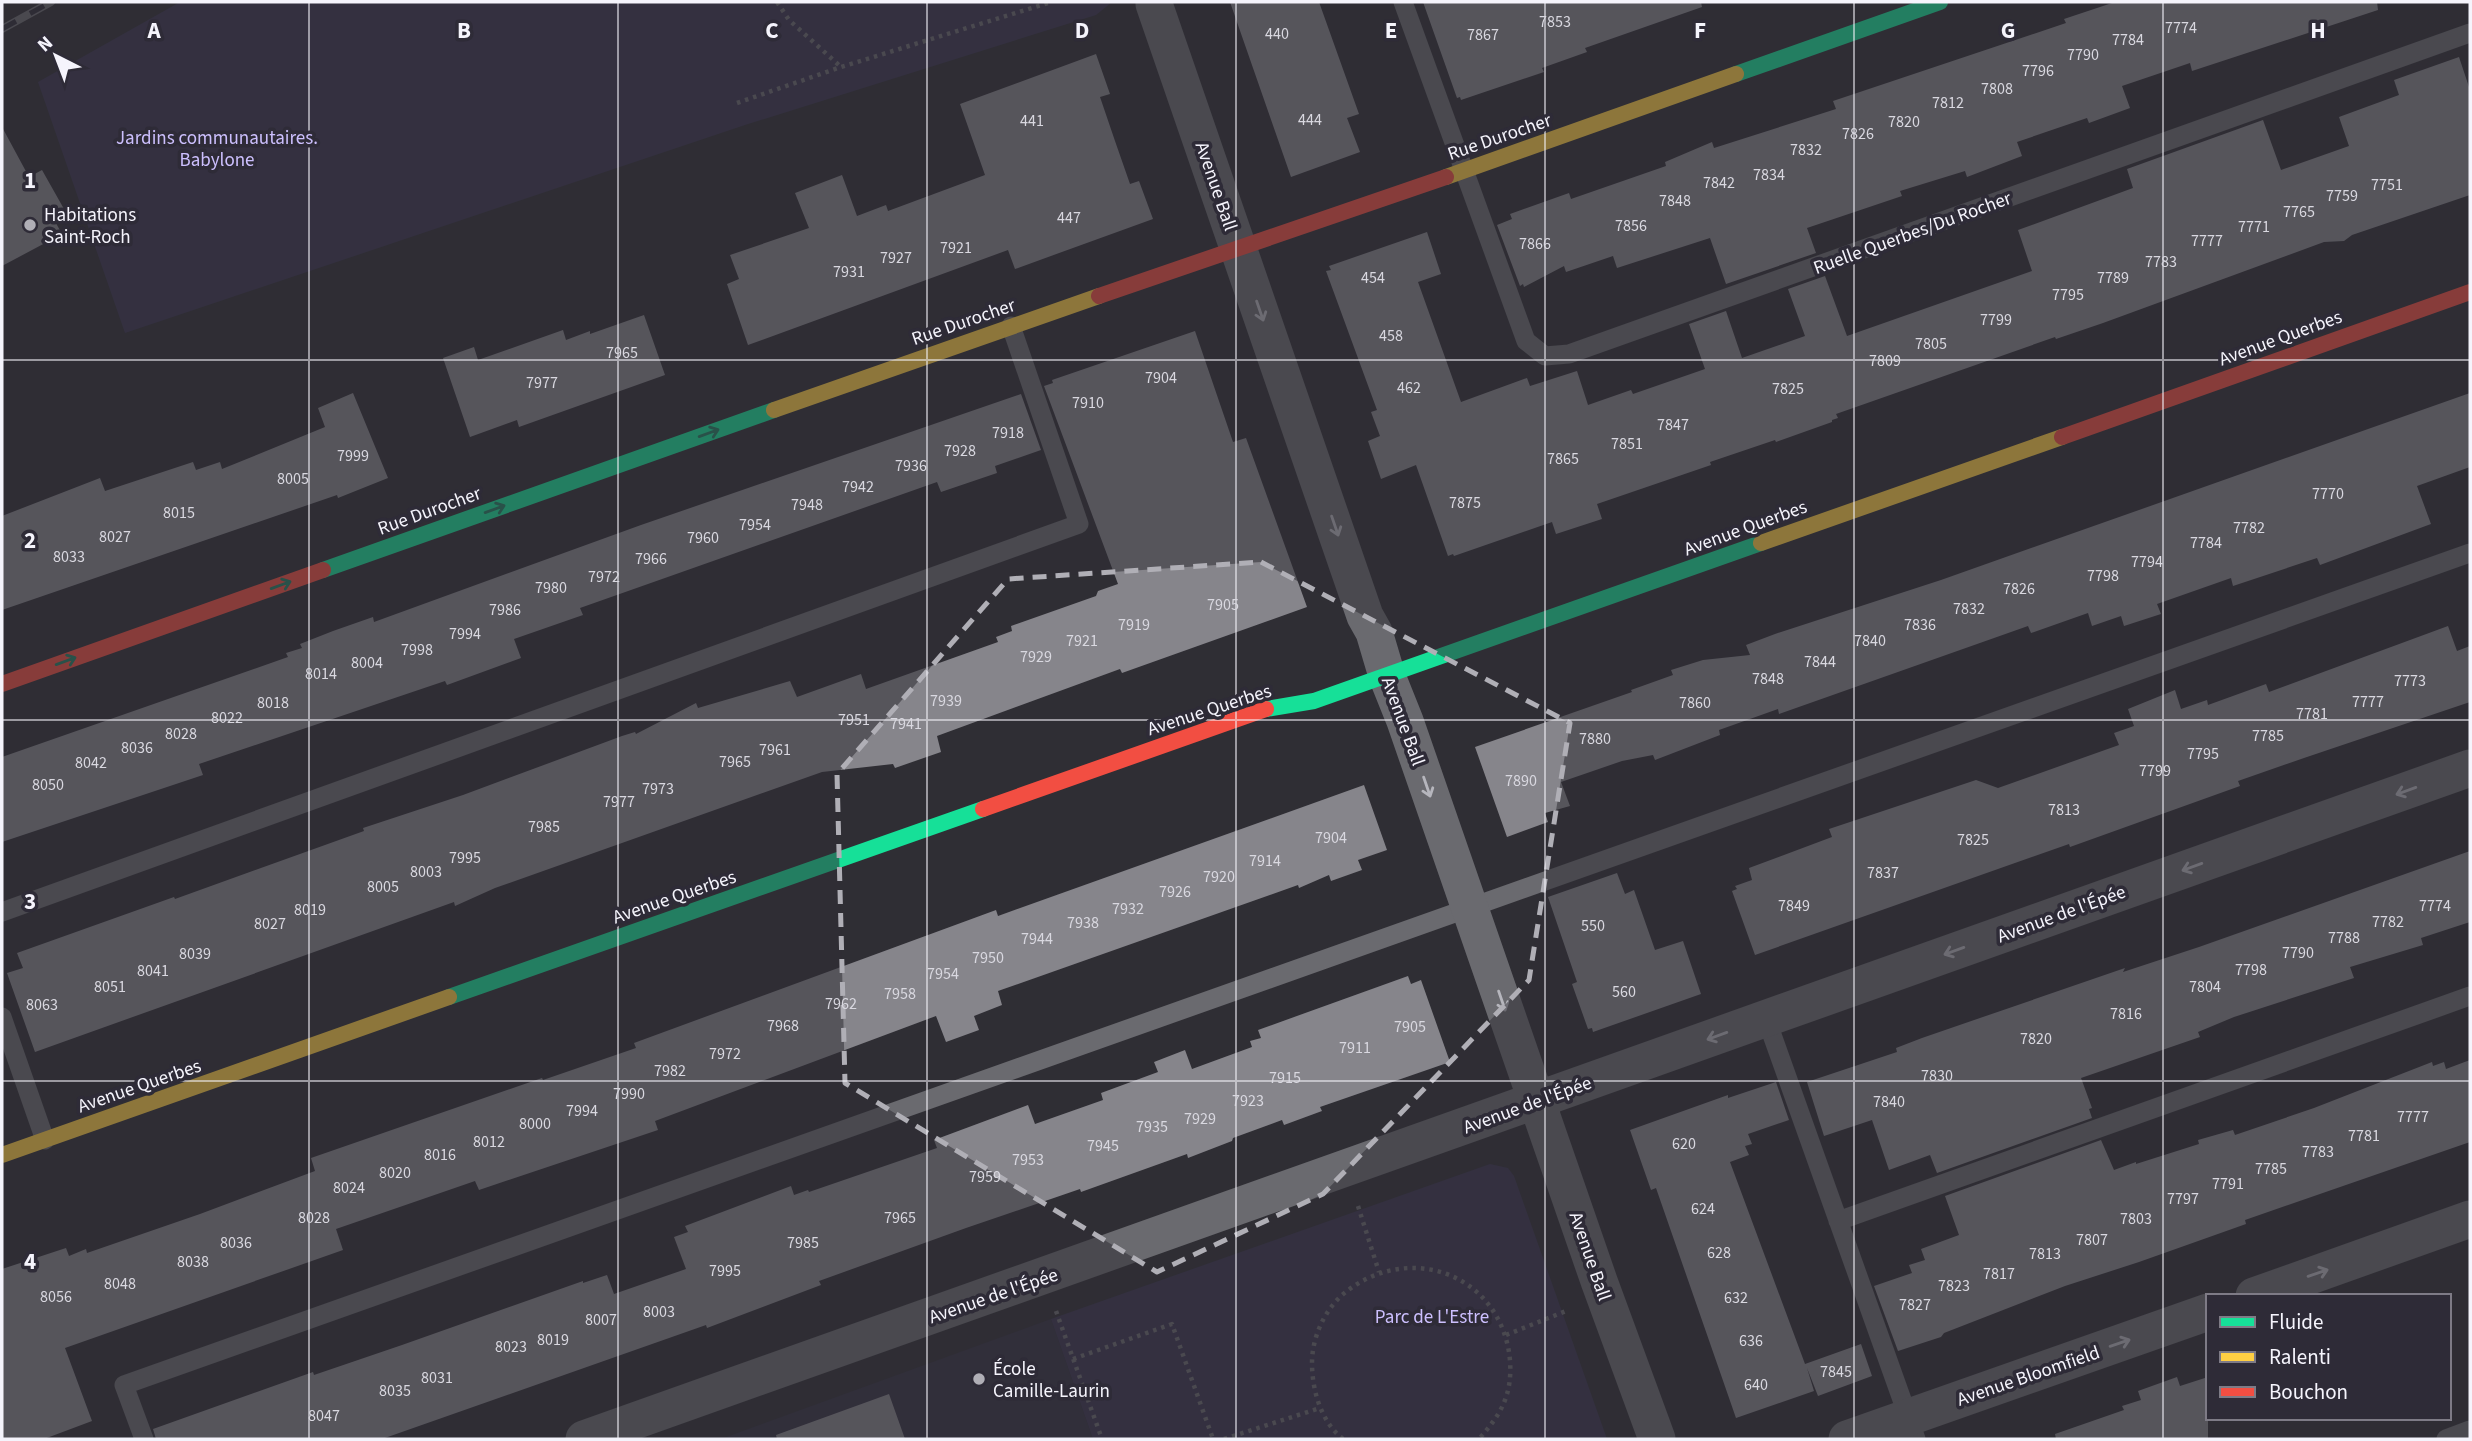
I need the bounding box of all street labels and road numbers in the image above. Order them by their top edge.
street label: Rue Durocher [1444,107,1555,168]
street label: Avenue Ball [1188,138,1244,235]
street label: Ruelle Querbes/Du Rocher [1810,185,2016,282]
street label: Rue Durocher [908,292,1019,353]
street label: Avenue Querbes [2215,304,2346,373]
street label: Rue Durocher [374,480,485,543]
street label: Avenue Querbes [1680,494,1811,563]
street label: Avenue Ball [1374,673,1431,770]
street label: Avenue Querbes [1144,678,1275,743]
street label: Avenue Querbes [609,864,740,931]
street label: Avenue de l'Épée [1993,879,2130,950]
street label: Avenue Querbes [74,1053,205,1120]
street label: Avenue de l'Épée [1459,1070,1596,1141]
street label: Avenue Ball [1562,1208,1618,1305]
street label: Avenue de l'Épée [925,1262,1062,1331]
street label: Avenue Bloomfield [1953,1339,2104,1414]

